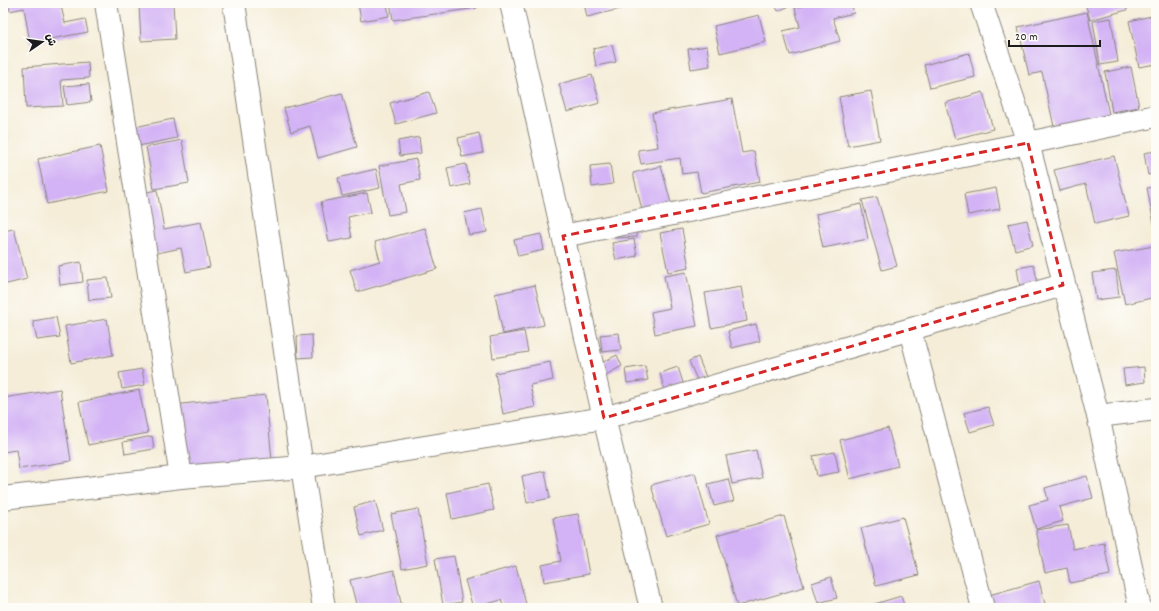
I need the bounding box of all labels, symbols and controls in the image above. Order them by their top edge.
north arrow [22,22,62,62]
scale bar [1009,22,1100,48]
text: 20 m [1015,29,1038,46]
text: ش [41,33,59,48]

